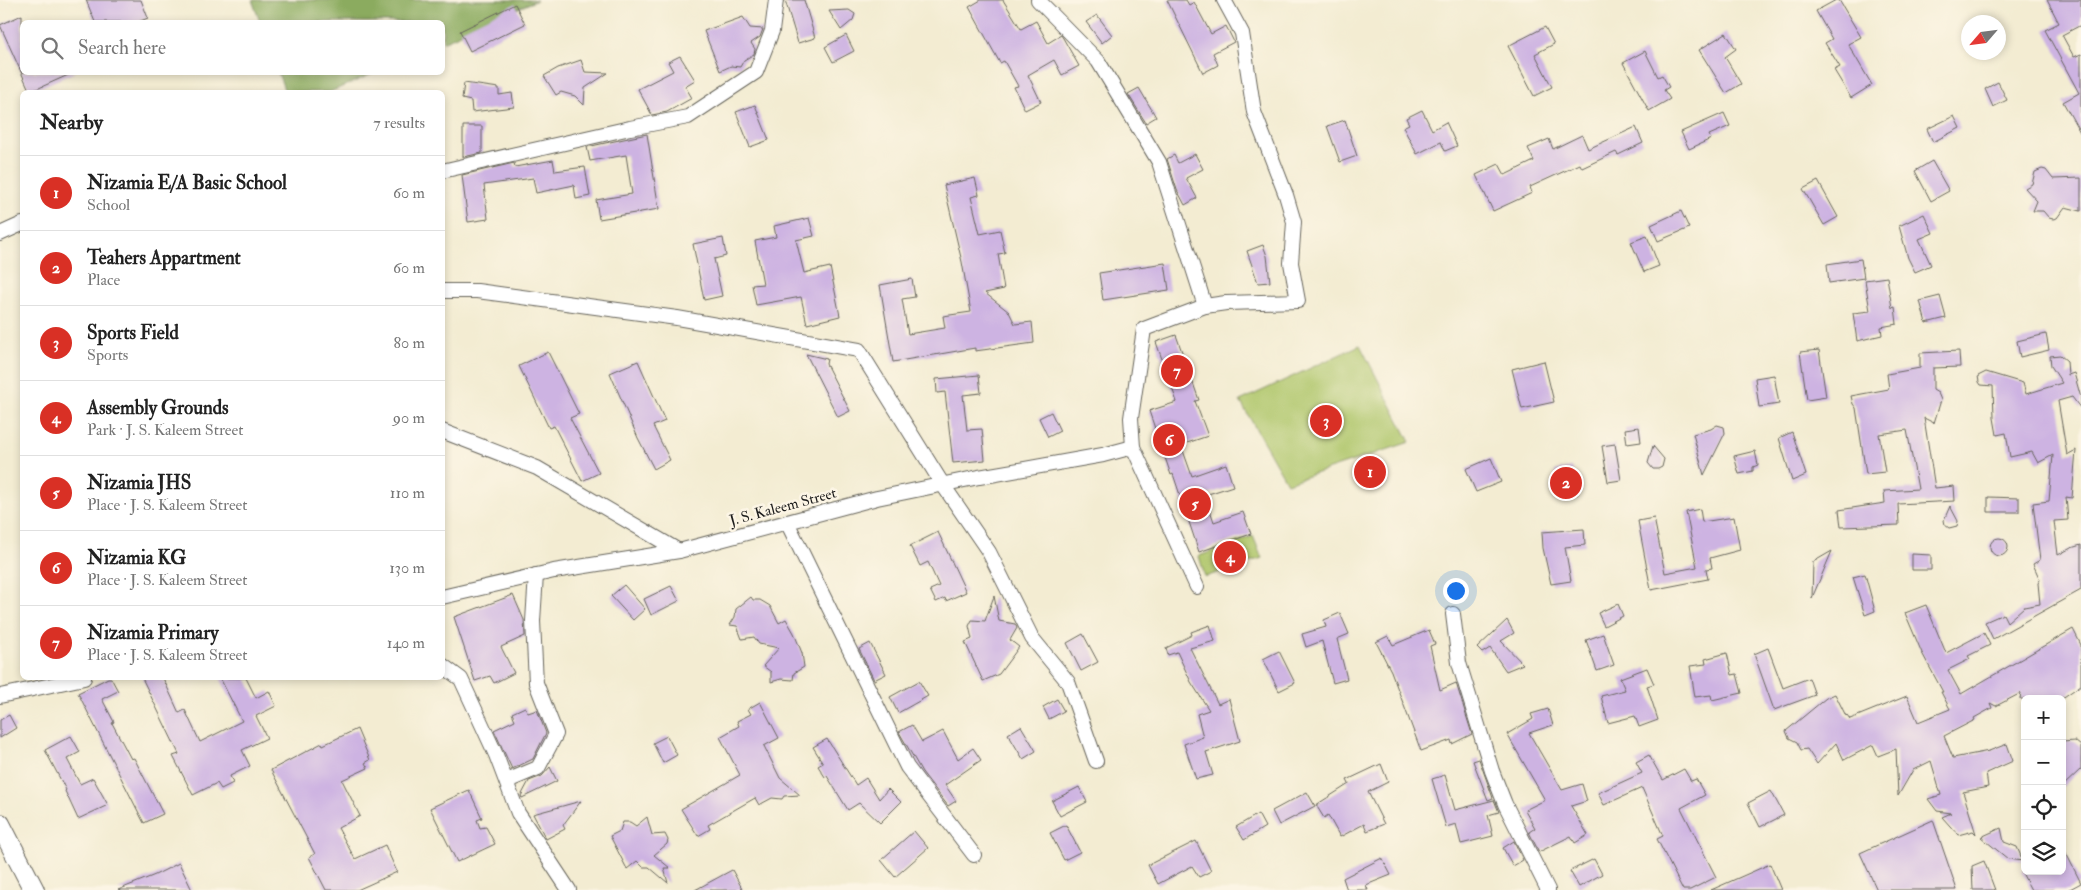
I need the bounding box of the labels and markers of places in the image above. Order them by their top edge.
pin: 7 [1161,352,1193,390]
pin: 3 [1310,402,1342,440]
pin: 6 [1153,421,1185,459]
pin: 1 [1354,453,1386,491]
pin: 2 [1550,464,1582,502]
pin: 5 [1179,485,1211,523]
pin: 4 [1214,538,1246,576]

